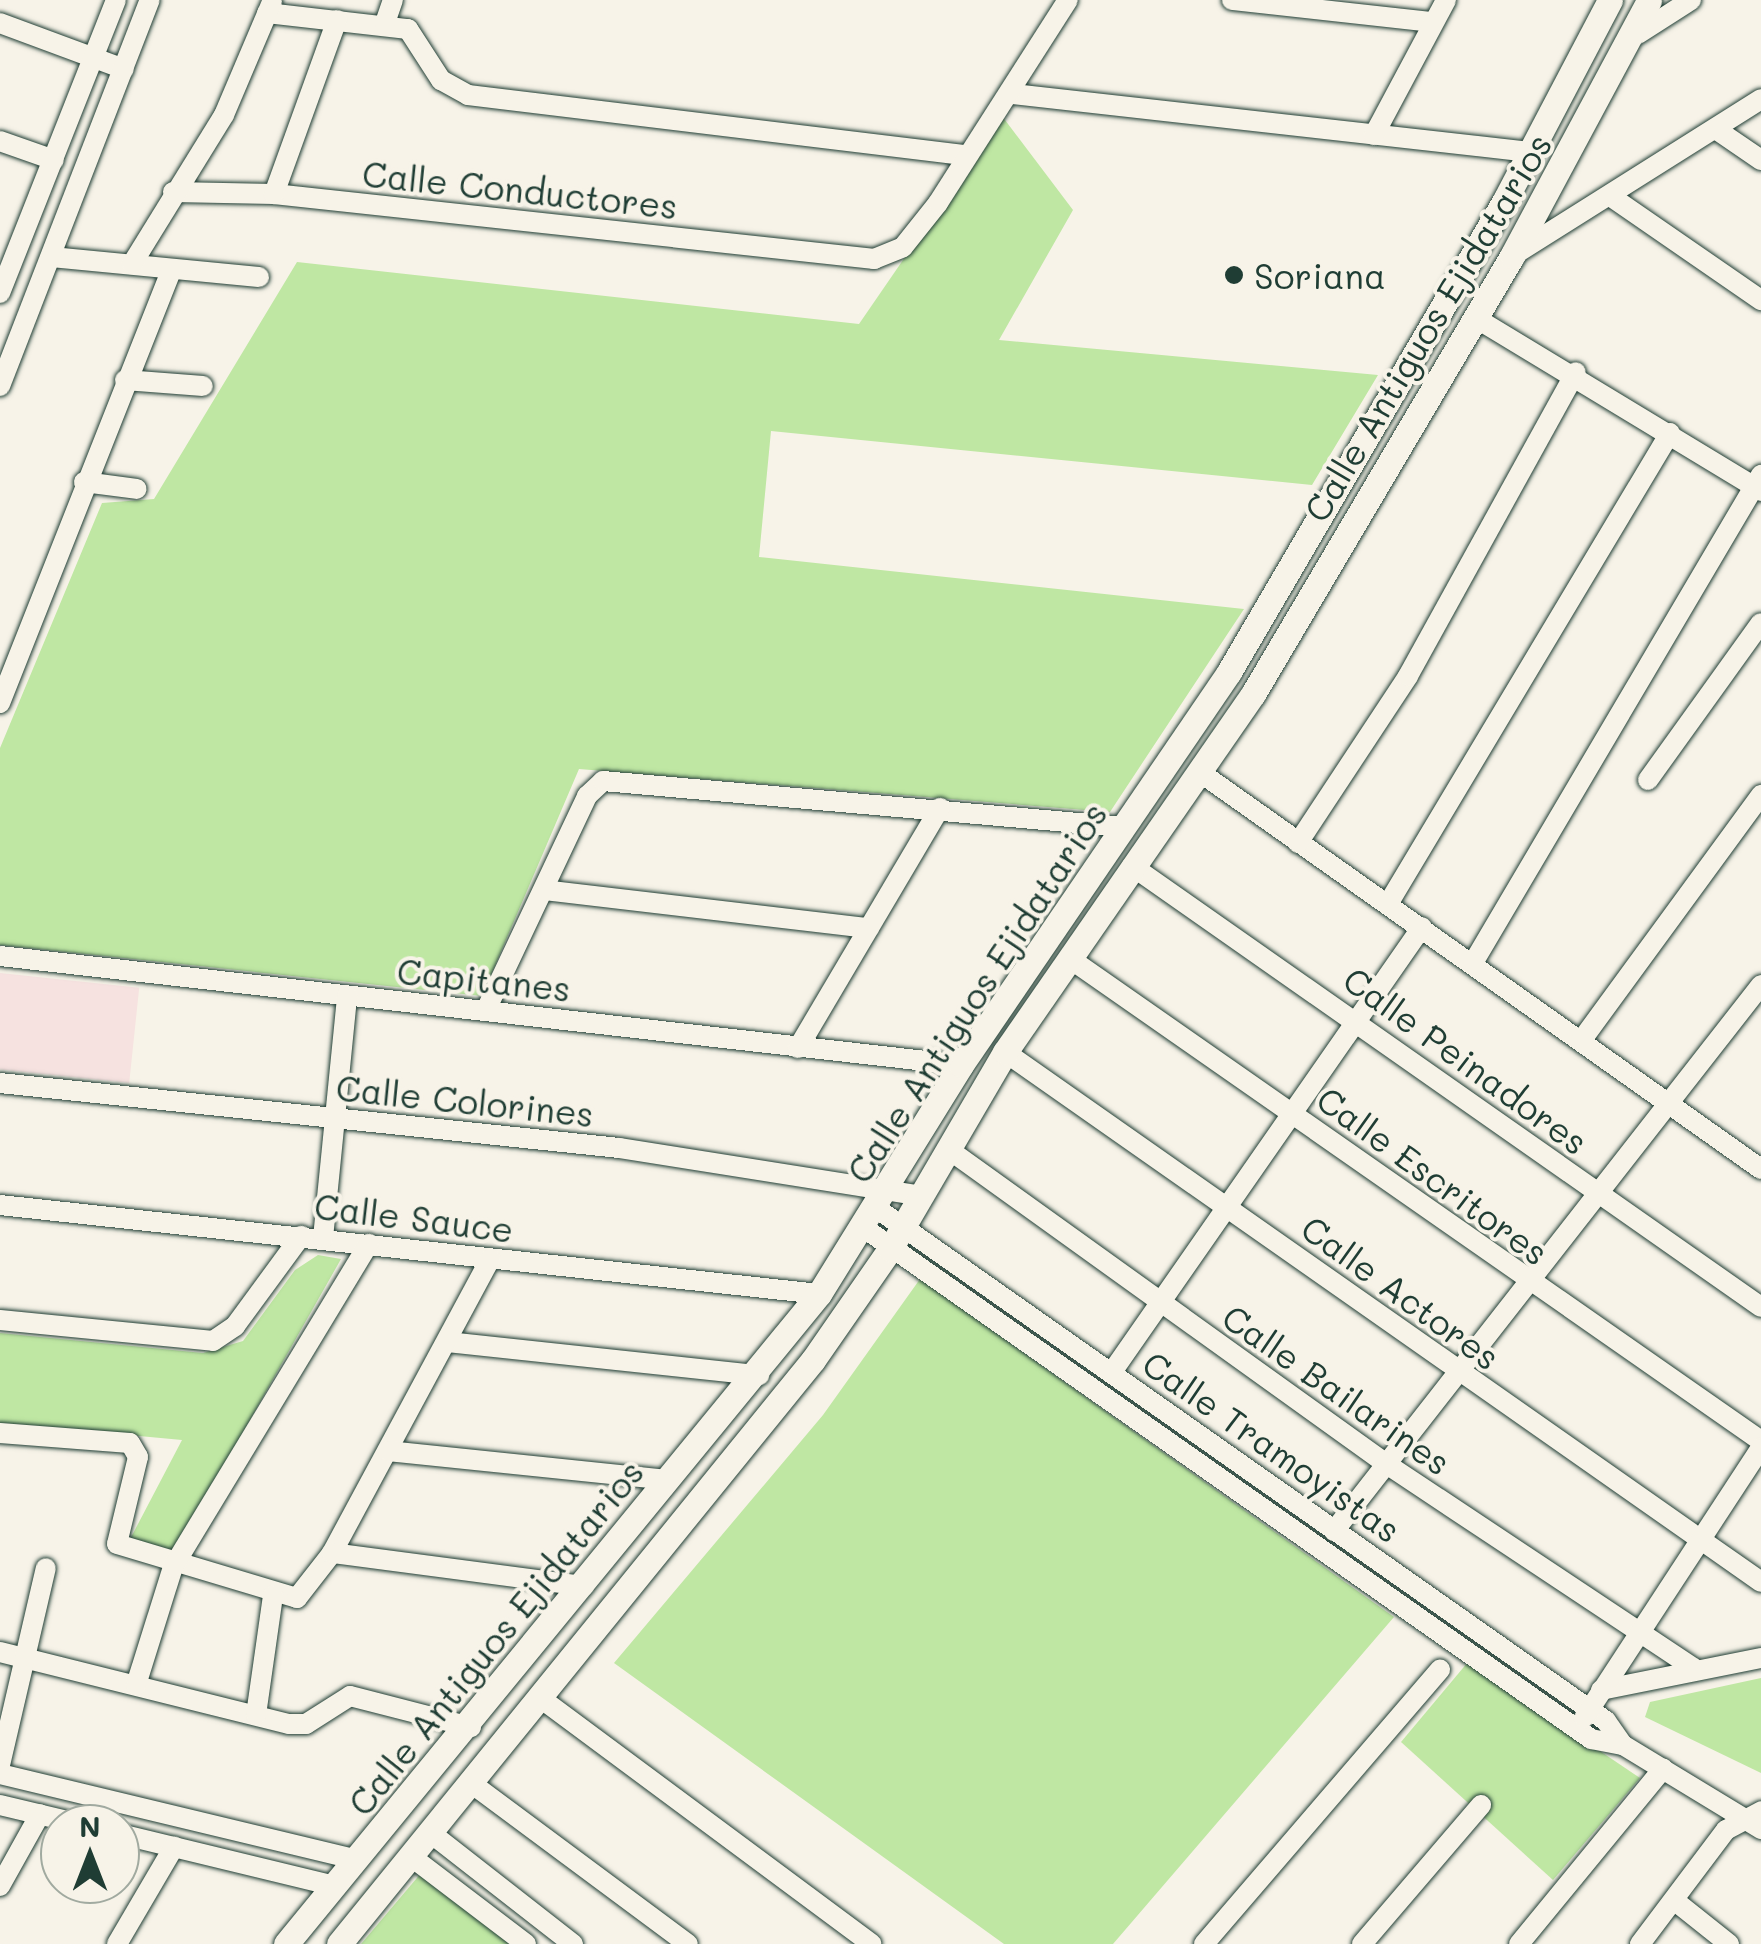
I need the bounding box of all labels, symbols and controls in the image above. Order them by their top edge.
street label: Calle Antiguos Ejidatarios [1294,125,1560,529]
street label: Calle Conductores [360,152,680,226]
place label: Soriana [1254,254,1386,296]
marker: Soriana [1223,264,1245,286]
street label: Calle Antiguos Ejidatarios [837,794,1115,1190]
street label: Capitanes [395,949,573,1009]
street label: Calle Peinadores [1336,957,1596,1163]
street label: Calle Colorines [334,1066,596,1134]
street label: Calle Escritores [1309,1077,1557,1273]
street label: Calle Sauce [312,1184,516,1250]
street label: Calle Actores [1294,1206,1508,1378]
street label: Calle Bailarines [1215,1295,1459,1483]
street label: Calle Tramoyistas [1135,1341,1409,1551]
street label: Calle Antiguos Ejidatarios [339,1451,651,1823]
north arrow [40,1804,140,1904]
text: N [79,1808,101,1844]

